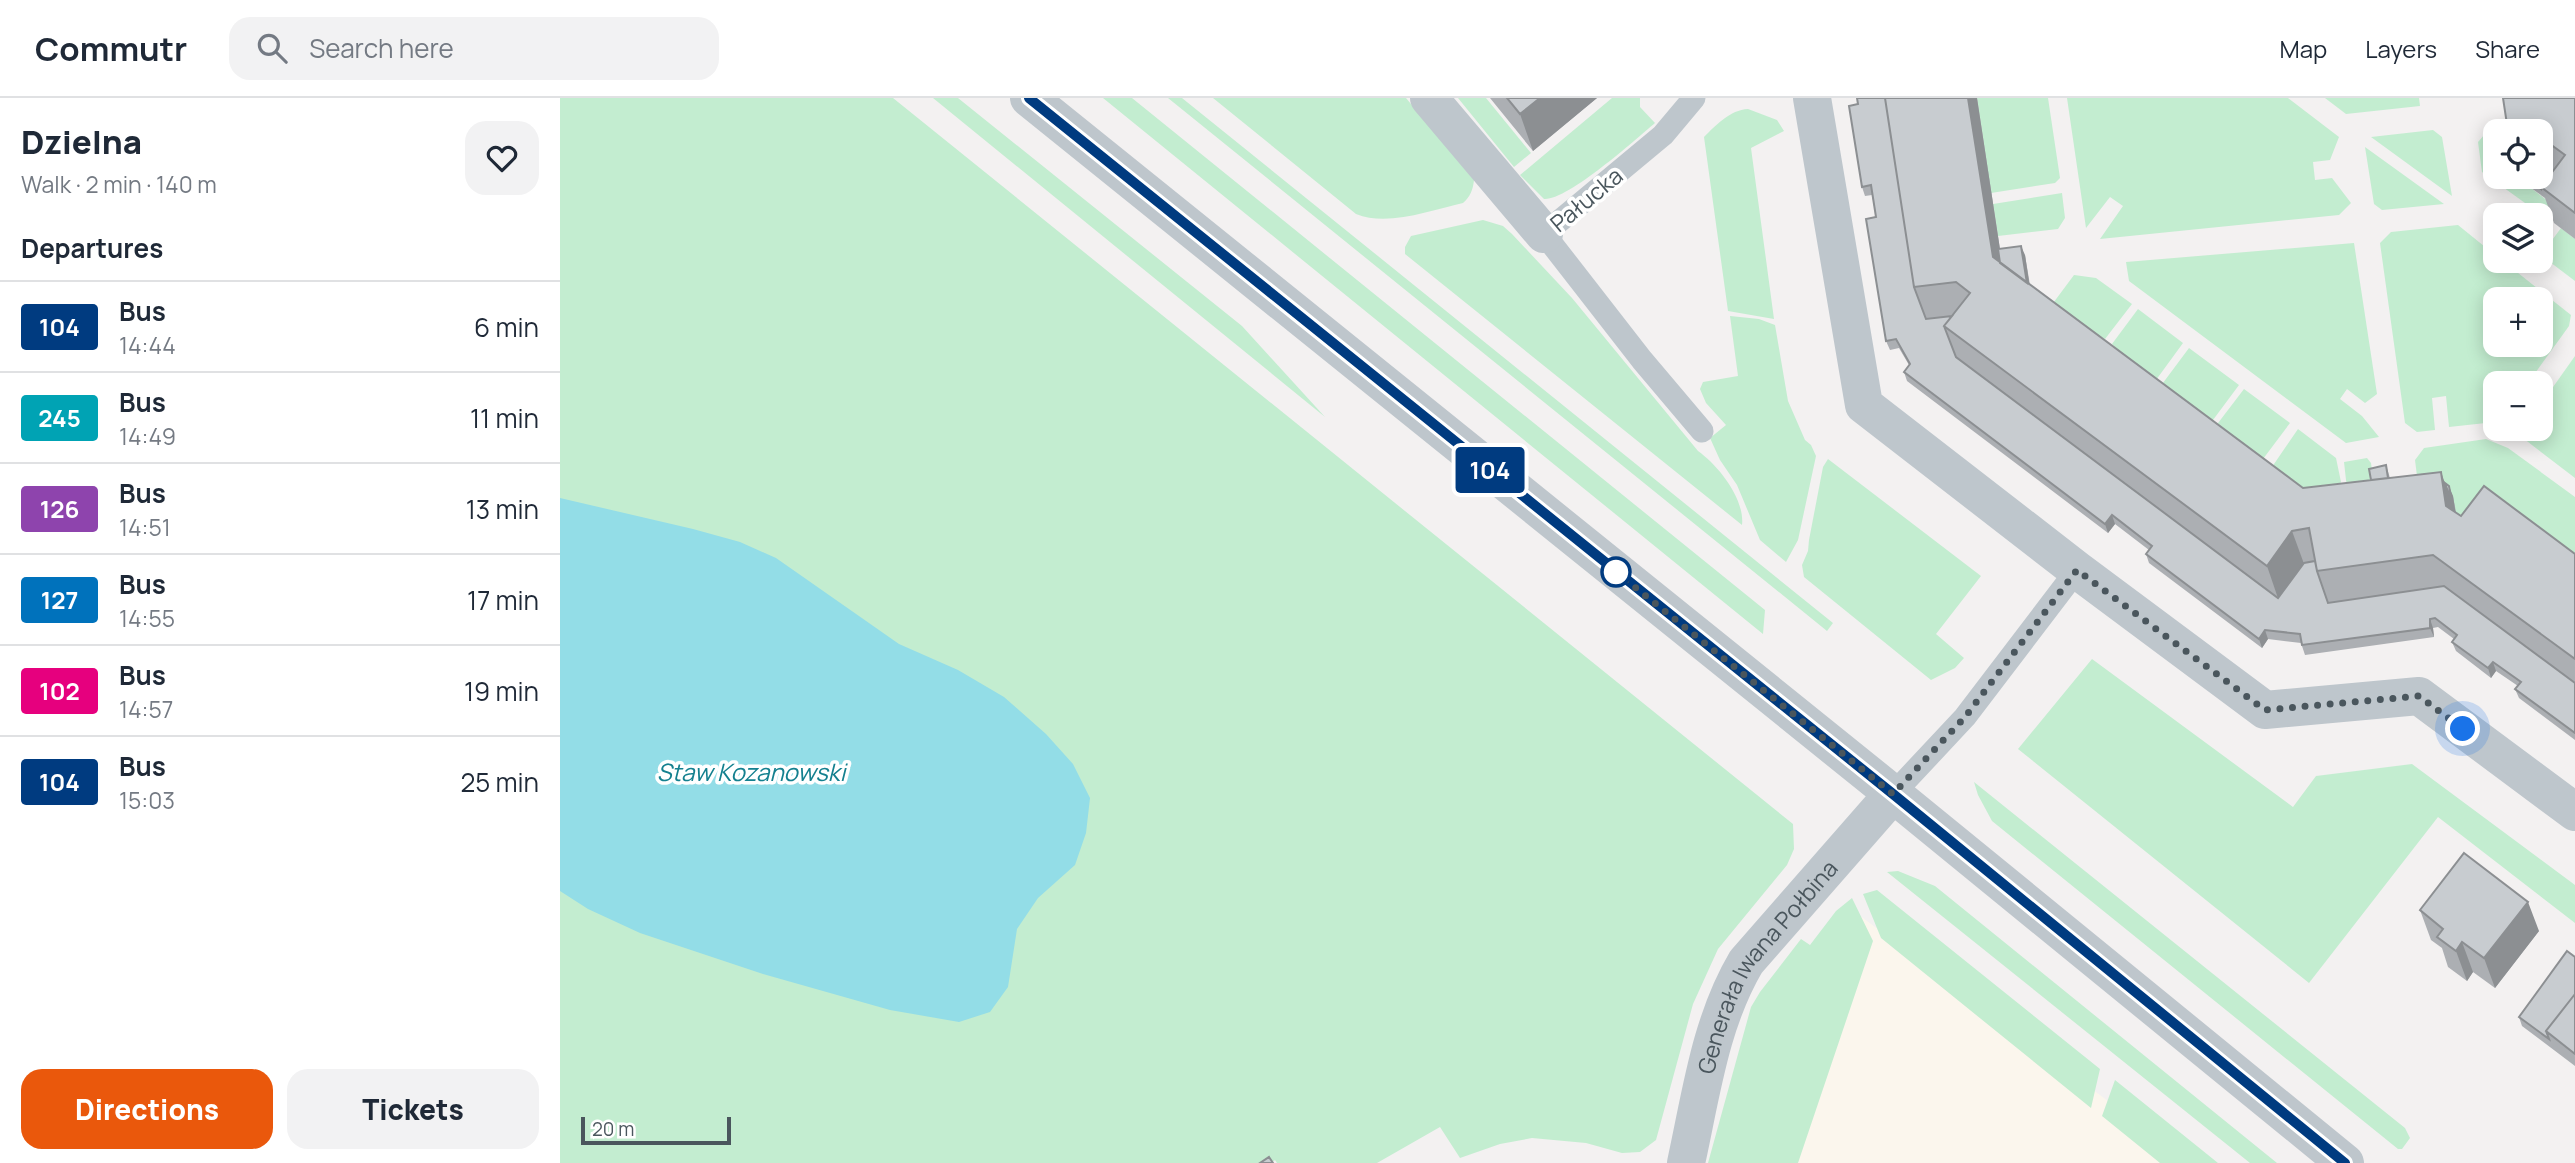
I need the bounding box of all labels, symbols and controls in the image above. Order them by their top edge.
search box [229,17,719,80]
text: Commutr [35,26,187,71]
icon: search [253,29,291,67]
text: Search here [309,30,454,66]
text: Map [2280,32,2327,65]
text: Layers [2365,32,2437,65]
text: Share [2475,32,2540,65]
text: Dzielna [21,119,142,164]
map controls [2483,119,2553,441]
button: locate [2483,119,2553,189]
button: heart [465,121,539,195]
street label: Pałucka [1543,159,1629,239]
text: Walk · 2 min · 140 m [21,168,217,200]
button: layers [2483,203,2553,273]
text: Departures [21,230,163,266]
button: + [2483,287,2553,357]
text: Bus [119,293,166,329]
text: 6 min [474,309,539,345]
text: 104 [39,310,80,343]
text: 14:44 [119,329,176,361]
button: − [2483,371,2553,441]
text: Bus [119,384,166,420]
text: 11 min [470,400,539,436]
text: 245 [38,401,81,434]
text: 14:49 [119,420,176,452]
line badge: 104 [1450,447,1530,493]
text: 104 [1470,453,1510,486]
text: Bus [119,475,166,511]
text: 13 min [466,491,539,527]
text: 126 [40,492,79,525]
text: 14:51 [119,511,171,543]
unlabelled marker [1601,557,1631,587]
text: Bus [119,566,166,602]
text: 17 min [467,582,539,618]
text: 127 [41,583,78,616]
text: 14:55 [119,602,175,634]
text: Bus [119,657,166,693]
text: 19 min [464,673,539,709]
text: 102 [39,674,80,707]
text: 14:57 [119,693,173,725]
your location [2445,711,2480,746]
text: Bus [119,748,166,784]
water label: Staw Kozanowski [657,755,849,788]
text: 25 min [460,764,539,800]
text: 104 [39,765,80,798]
text: 15:03 [119,784,175,816]
street label: Generała Iwana Połbina [1689,853,1845,1077]
button: Directions [21,1069,273,1149]
button: Tickets [287,1069,539,1149]
scale bar [581,1114,732,1146]
text: 20 m [592,1116,634,1142]

